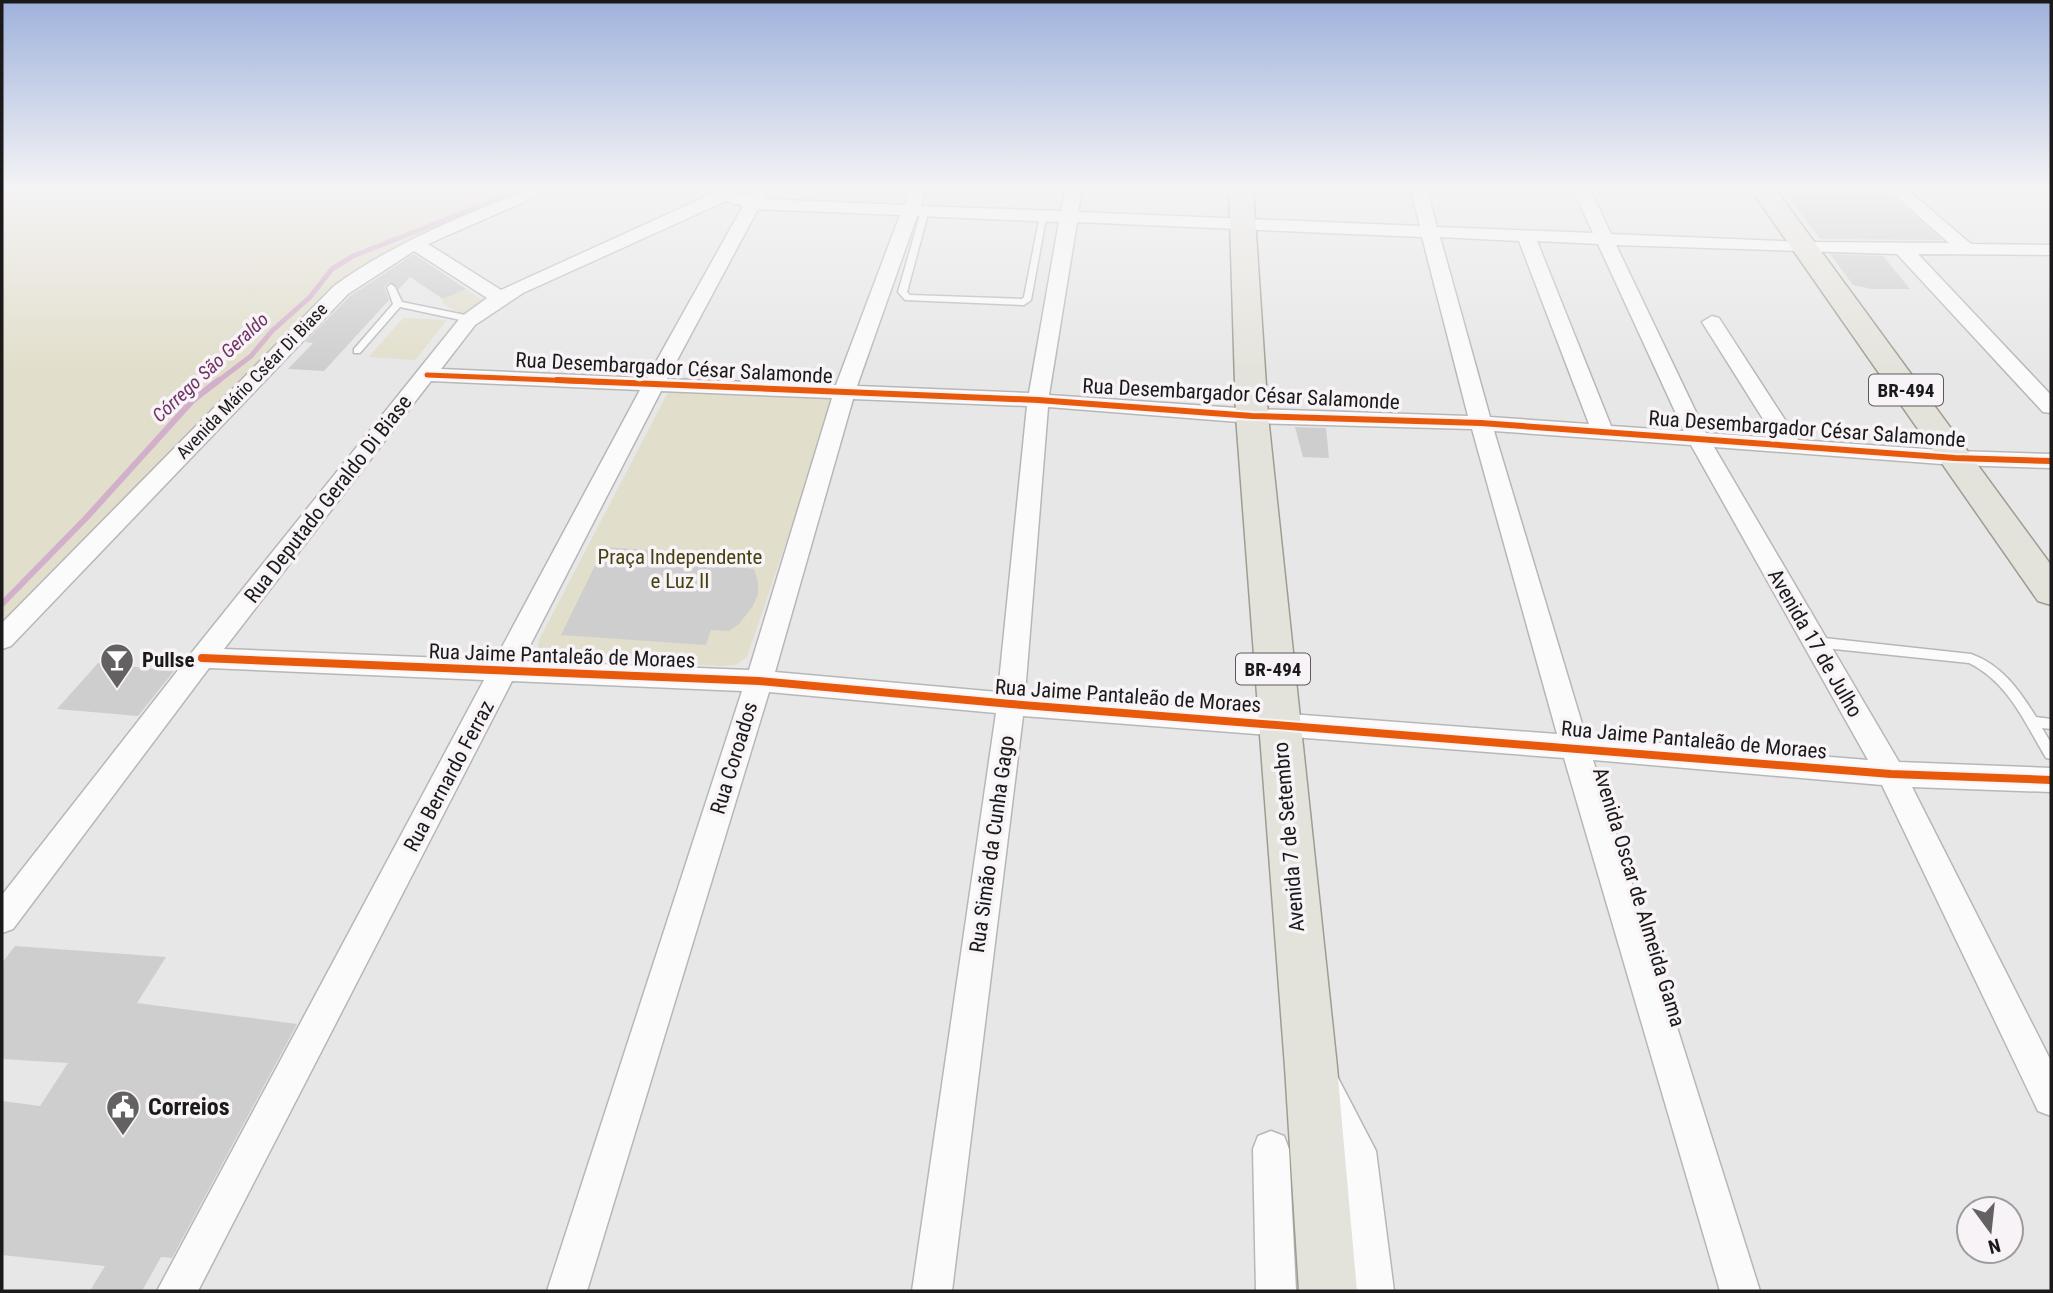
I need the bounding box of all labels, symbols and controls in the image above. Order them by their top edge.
street label: Avenida Mário Cséar Di Biase [172,298,332,463]
water label: Córrego São Geraldo [148,308,273,427]
street label: Rua Desembargador César Salamonde [515,348,833,388]
street label: Rua Desembargador César Salamonde [1082,374,1400,414]
road number: BR-494 [1869,374,1943,406]
street label: Rua Deputado Geraldo Di Biase [239,390,417,608]
street label: Rua Desembargador César Salamonde [1648,406,1966,452]
park label: Praça Independente e Luz II [598,545,763,593]
street label: Avenida 17 de Julho [1763,565,1867,721]
street label: Rua Jaime Pantaleão de Moraes [428,639,696,673]
bar icon: Pullse [98,641,136,690]
place label: Pullse [142,648,194,672]
road number: BR-494 [1236,654,1310,684]
street label: Rua Jaime Pantaleão de Moraes [994,675,1262,717]
street label: Rua Bernardo Ferraz [399,696,499,856]
street label: Rua Coroados [706,699,762,817]
street label: Rua Jaime Pantaleão de Moraes [1560,716,1828,764]
street label: Rua Simão da Cunha Gago [965,734,1019,954]
street label: Avenida 7 de Setembro [1269,741,1309,933]
street label: Avenida Oscar de Almeida Gama [1588,764,1690,1030]
public building icon: Correios [104,1088,142,1137]
place label: Correios [148,1093,230,1121]
north arrow [1955,1195,2025,1265]
text: N [1986,1233,2003,1259]

